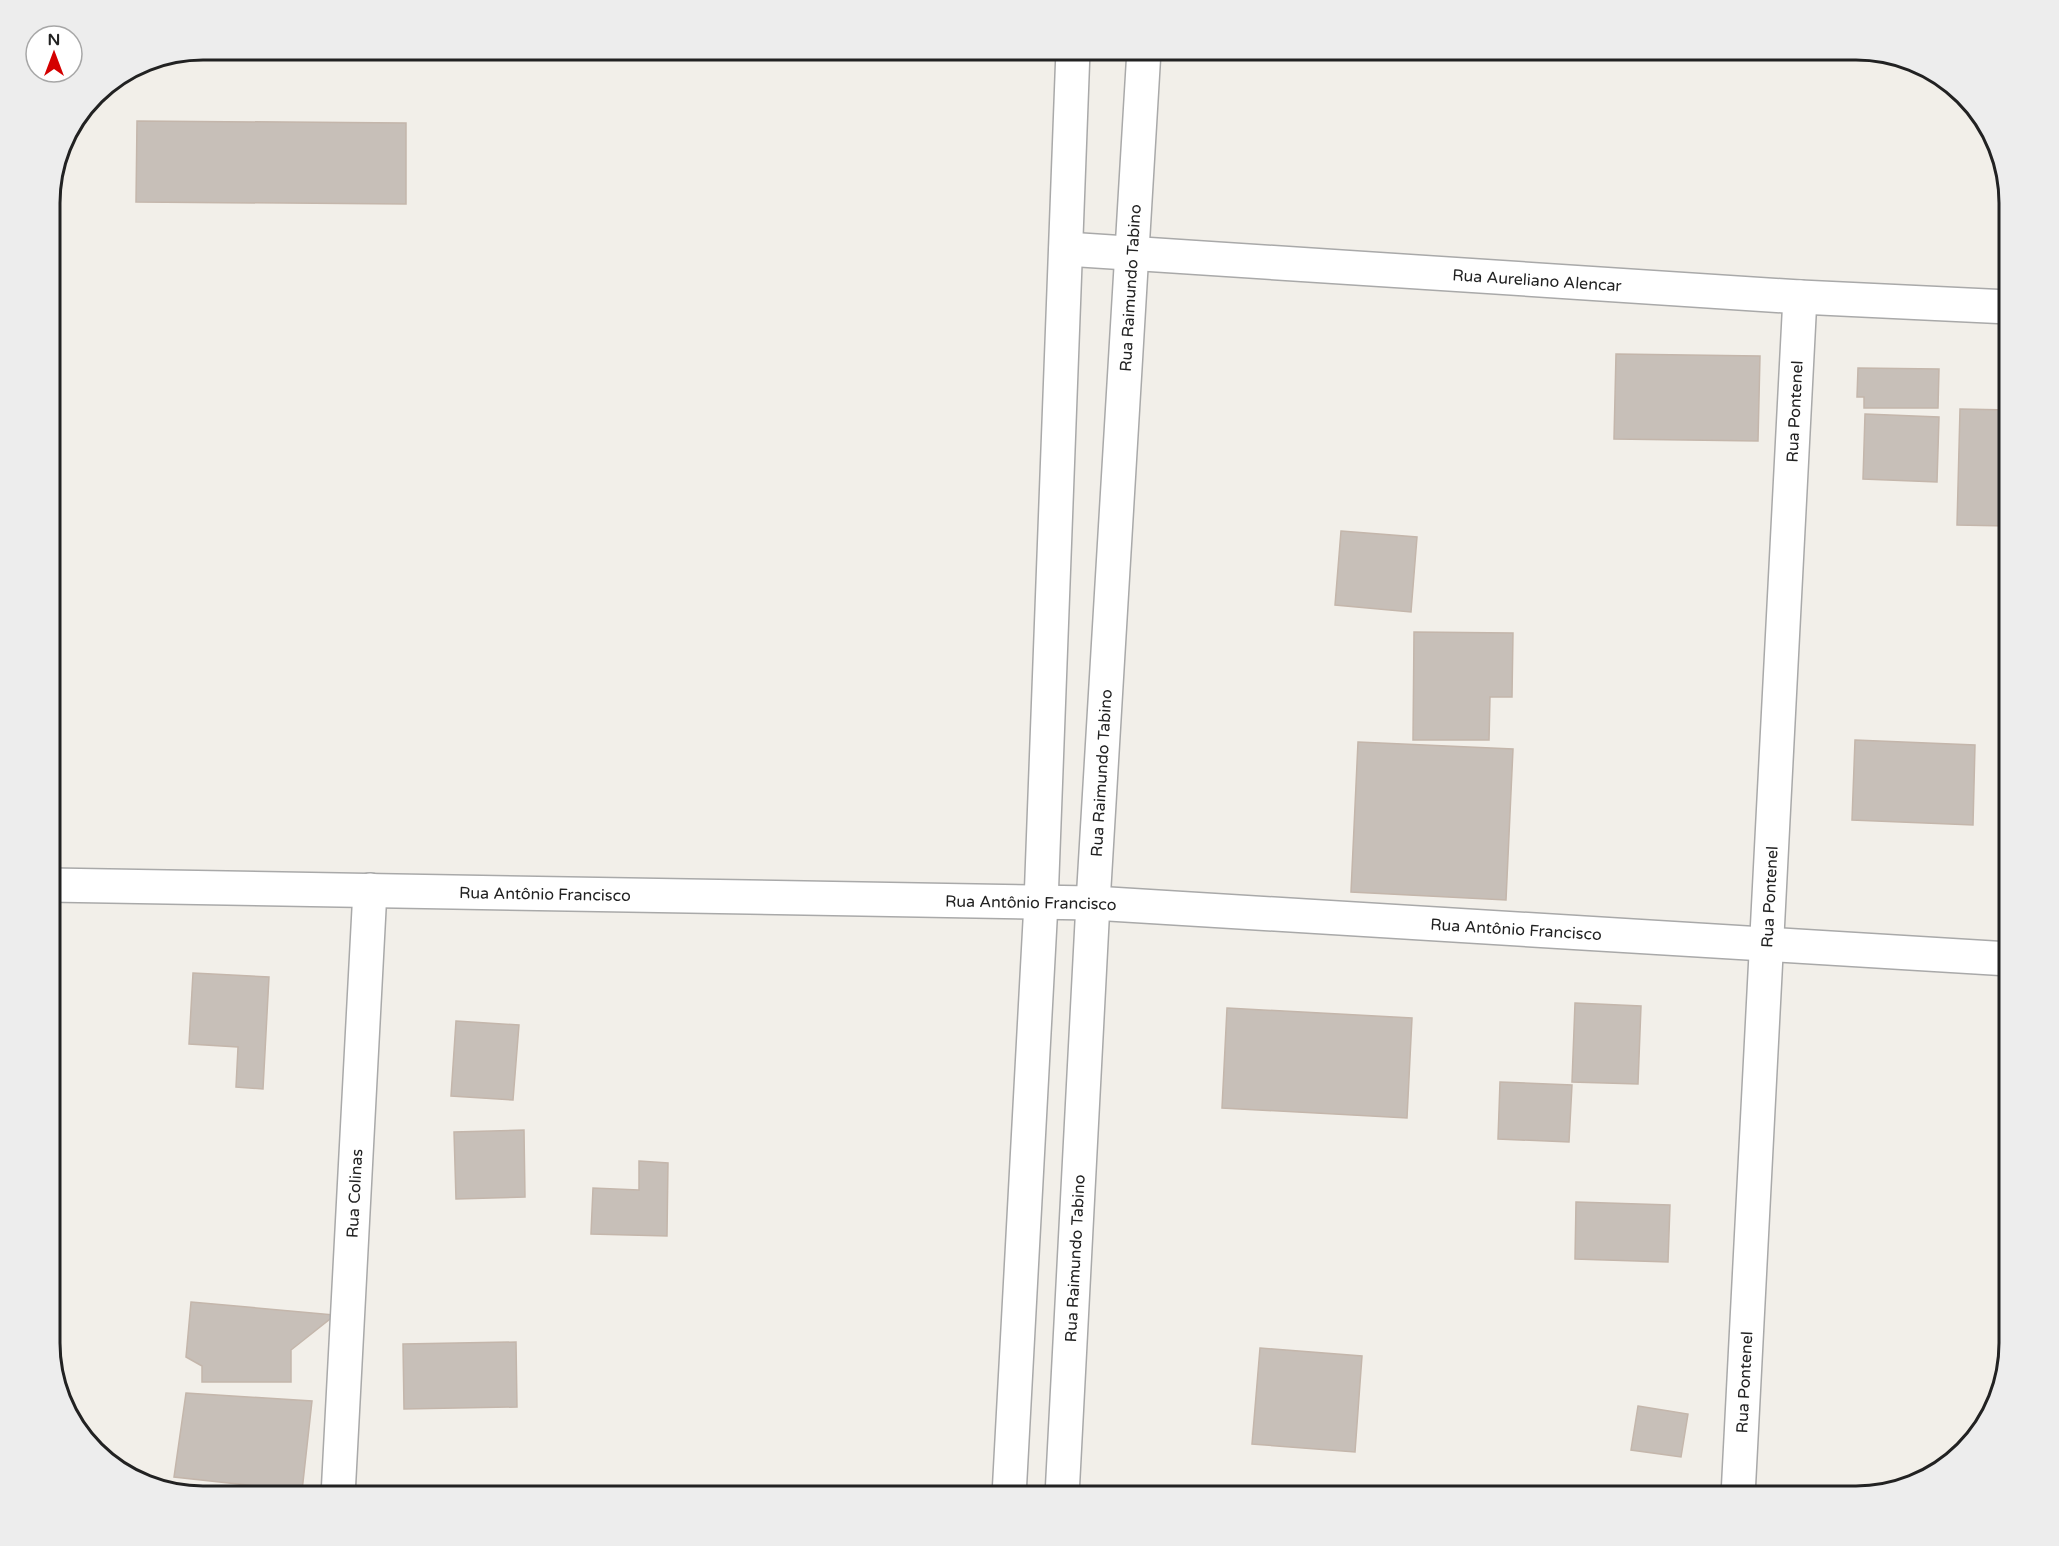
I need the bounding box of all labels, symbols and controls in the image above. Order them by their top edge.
north arrow [24,24,84,84]
text: N [48,30,60,50]
street label: Rua Raimundo Tabino [1116,204,1146,372]
street label: Rua Aureliano Alencar [1452,265,1623,296]
street label: Rua Pontenel [1782,360,1808,463]
street label: Rua Raimundo Tabino [1087,689,1117,858]
street label: Rua Pontenel [1757,845,1783,948]
street label: Rua Antônio Francisco [459,883,631,906]
street label: Rua Antônio Francisco [945,891,1117,915]
street label: Rua Antônio Francisco [1430,915,1602,945]
street label: Rua Colinas [343,1148,367,1239]
street label: Rua Raimundo Tabino [1061,1174,1090,1343]
street label: Rua Pontenel [1732,1331,1758,1434]

